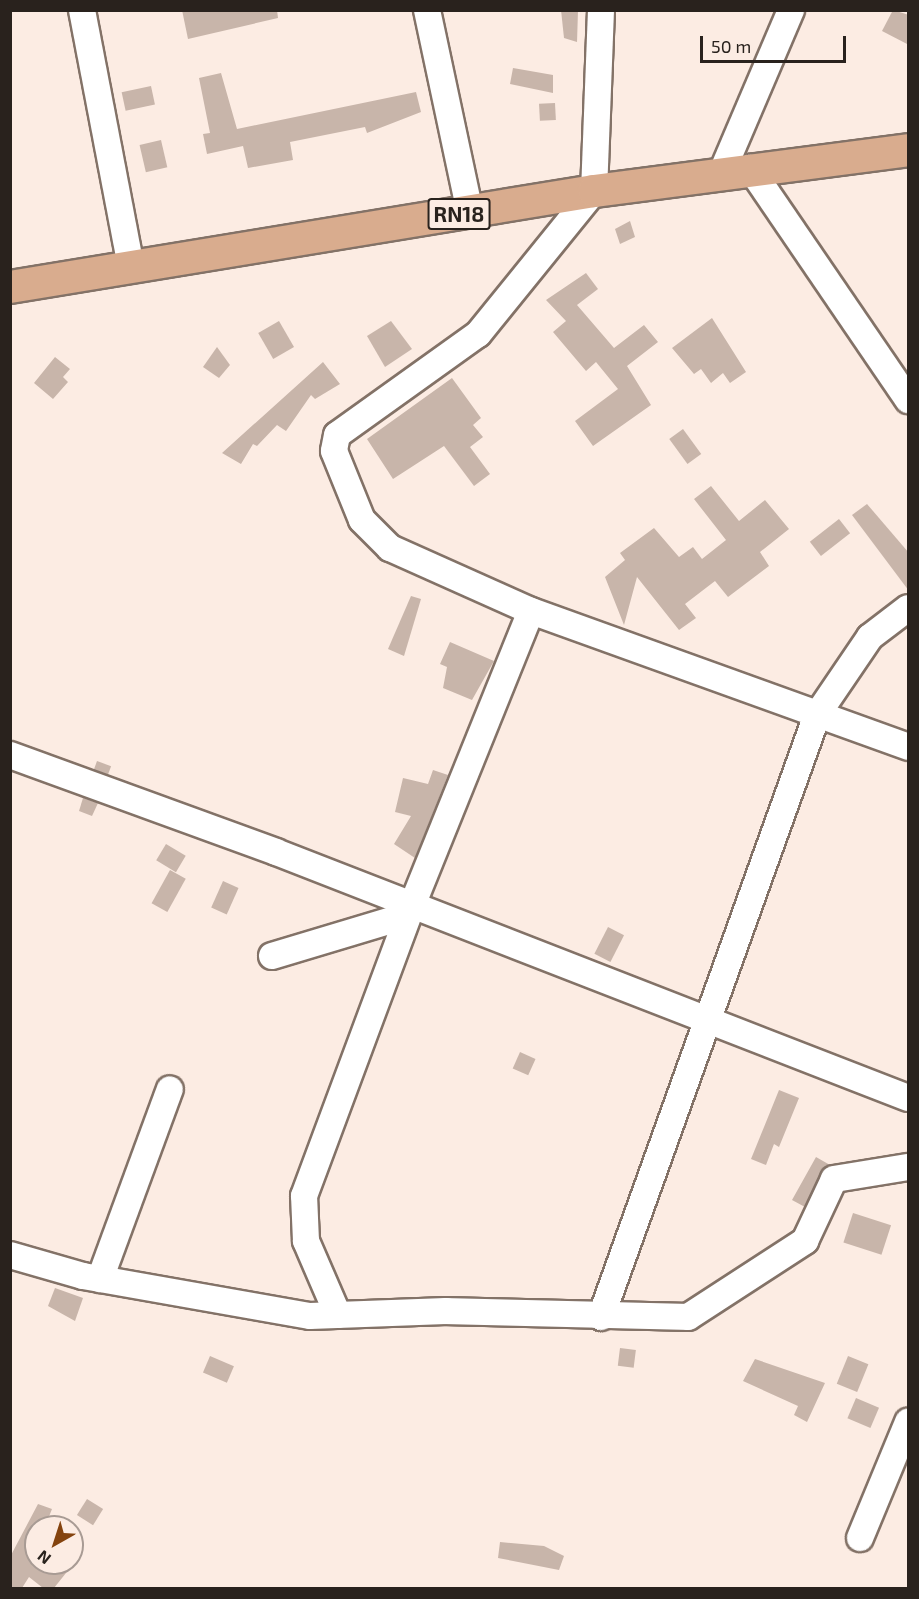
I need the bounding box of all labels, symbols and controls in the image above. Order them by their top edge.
scale bar [703,24,848,62]
text: 50 m [711,35,751,57]
road number: RN18 [428,196,490,232]
north arrow [24,1515,84,1575]
text: N [33,1547,54,1569]

